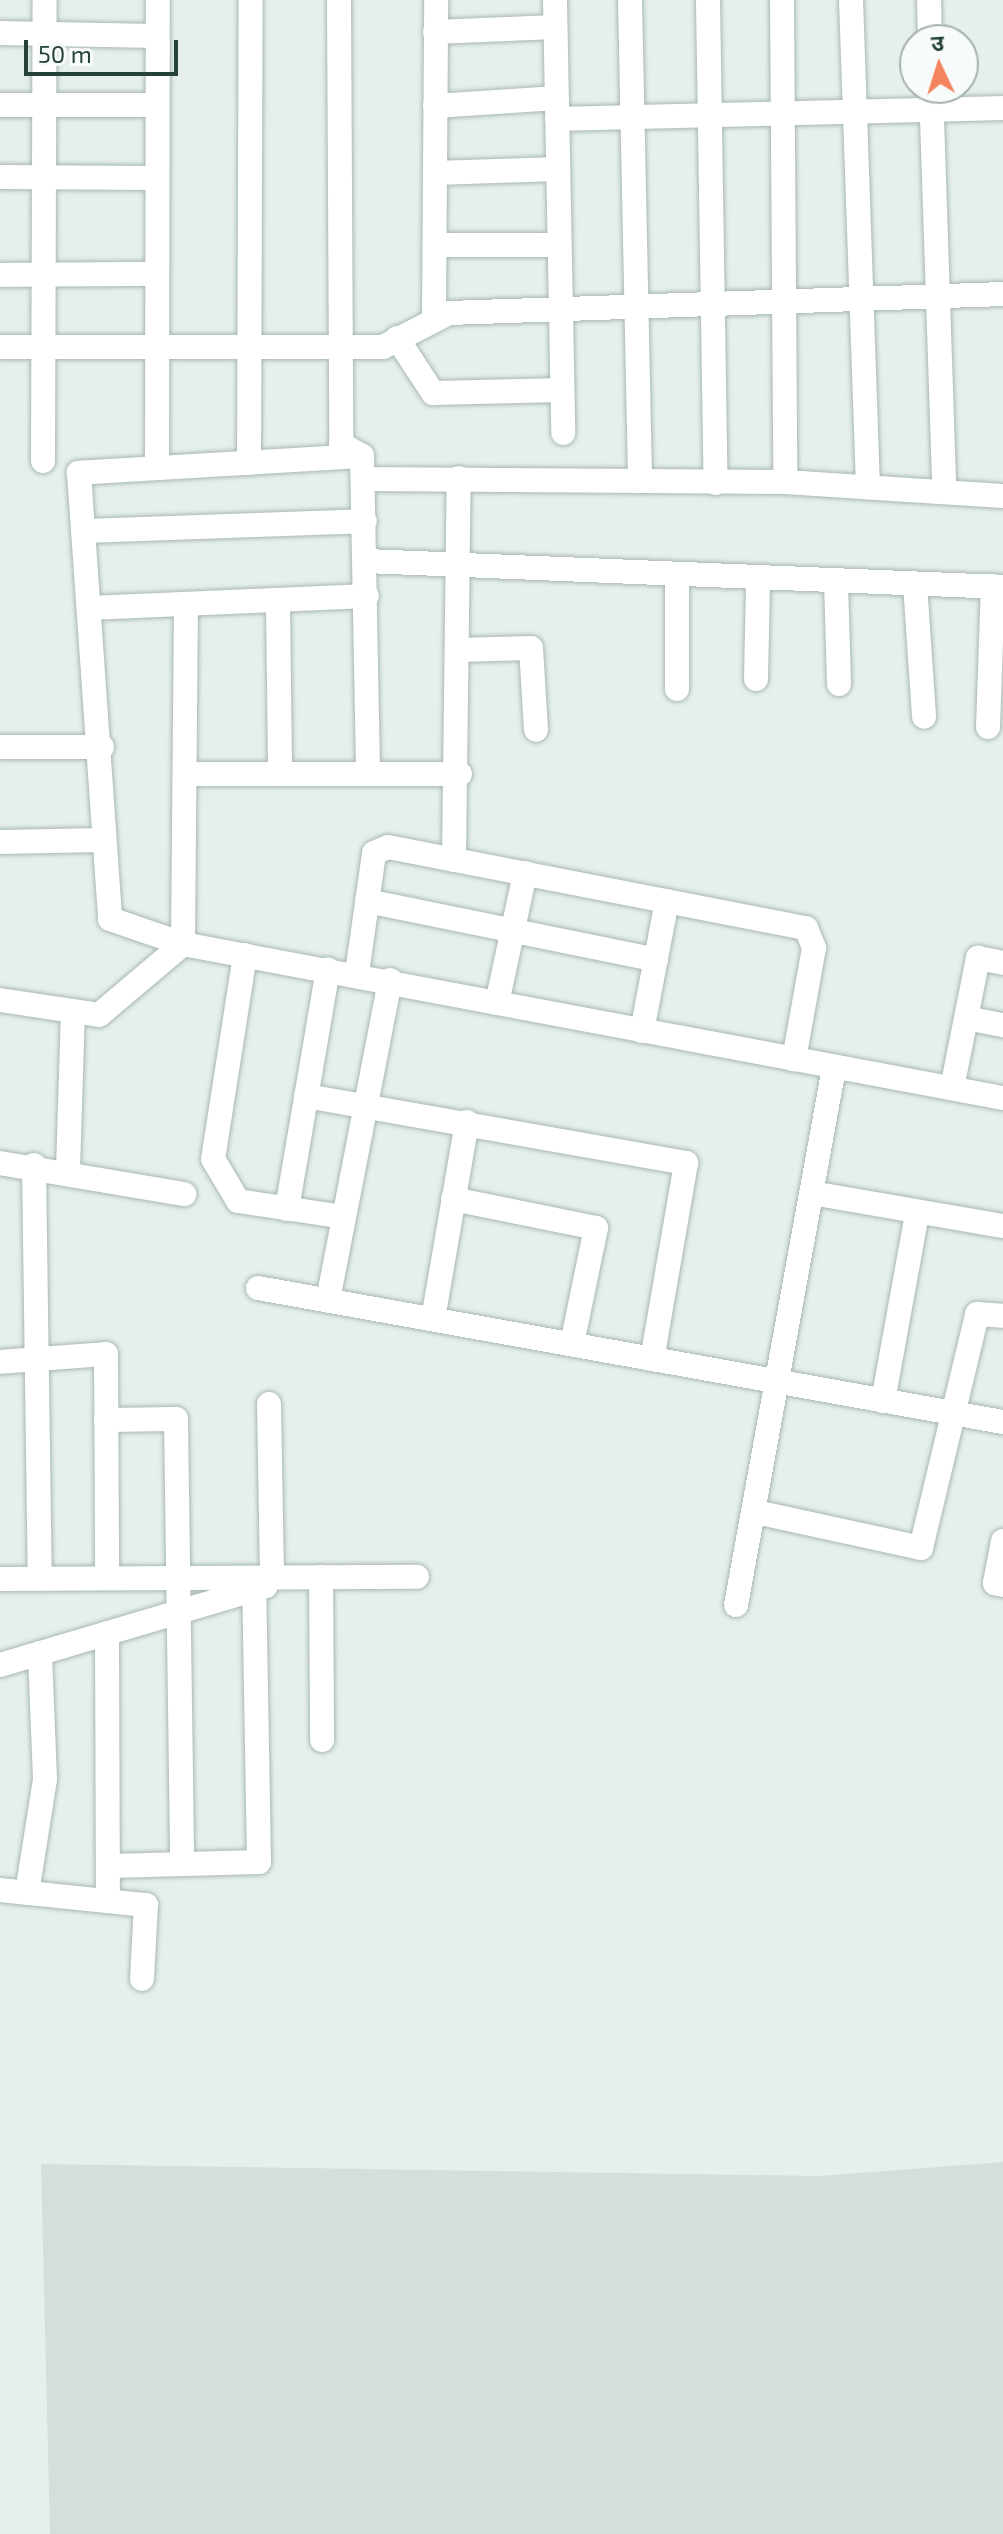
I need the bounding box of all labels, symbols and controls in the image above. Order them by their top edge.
scale bar [28,24,182,74]
north arrow [899,24,979,104]
text: उ [930,29,945,55]
text: 50 m [38,39,92,68]

